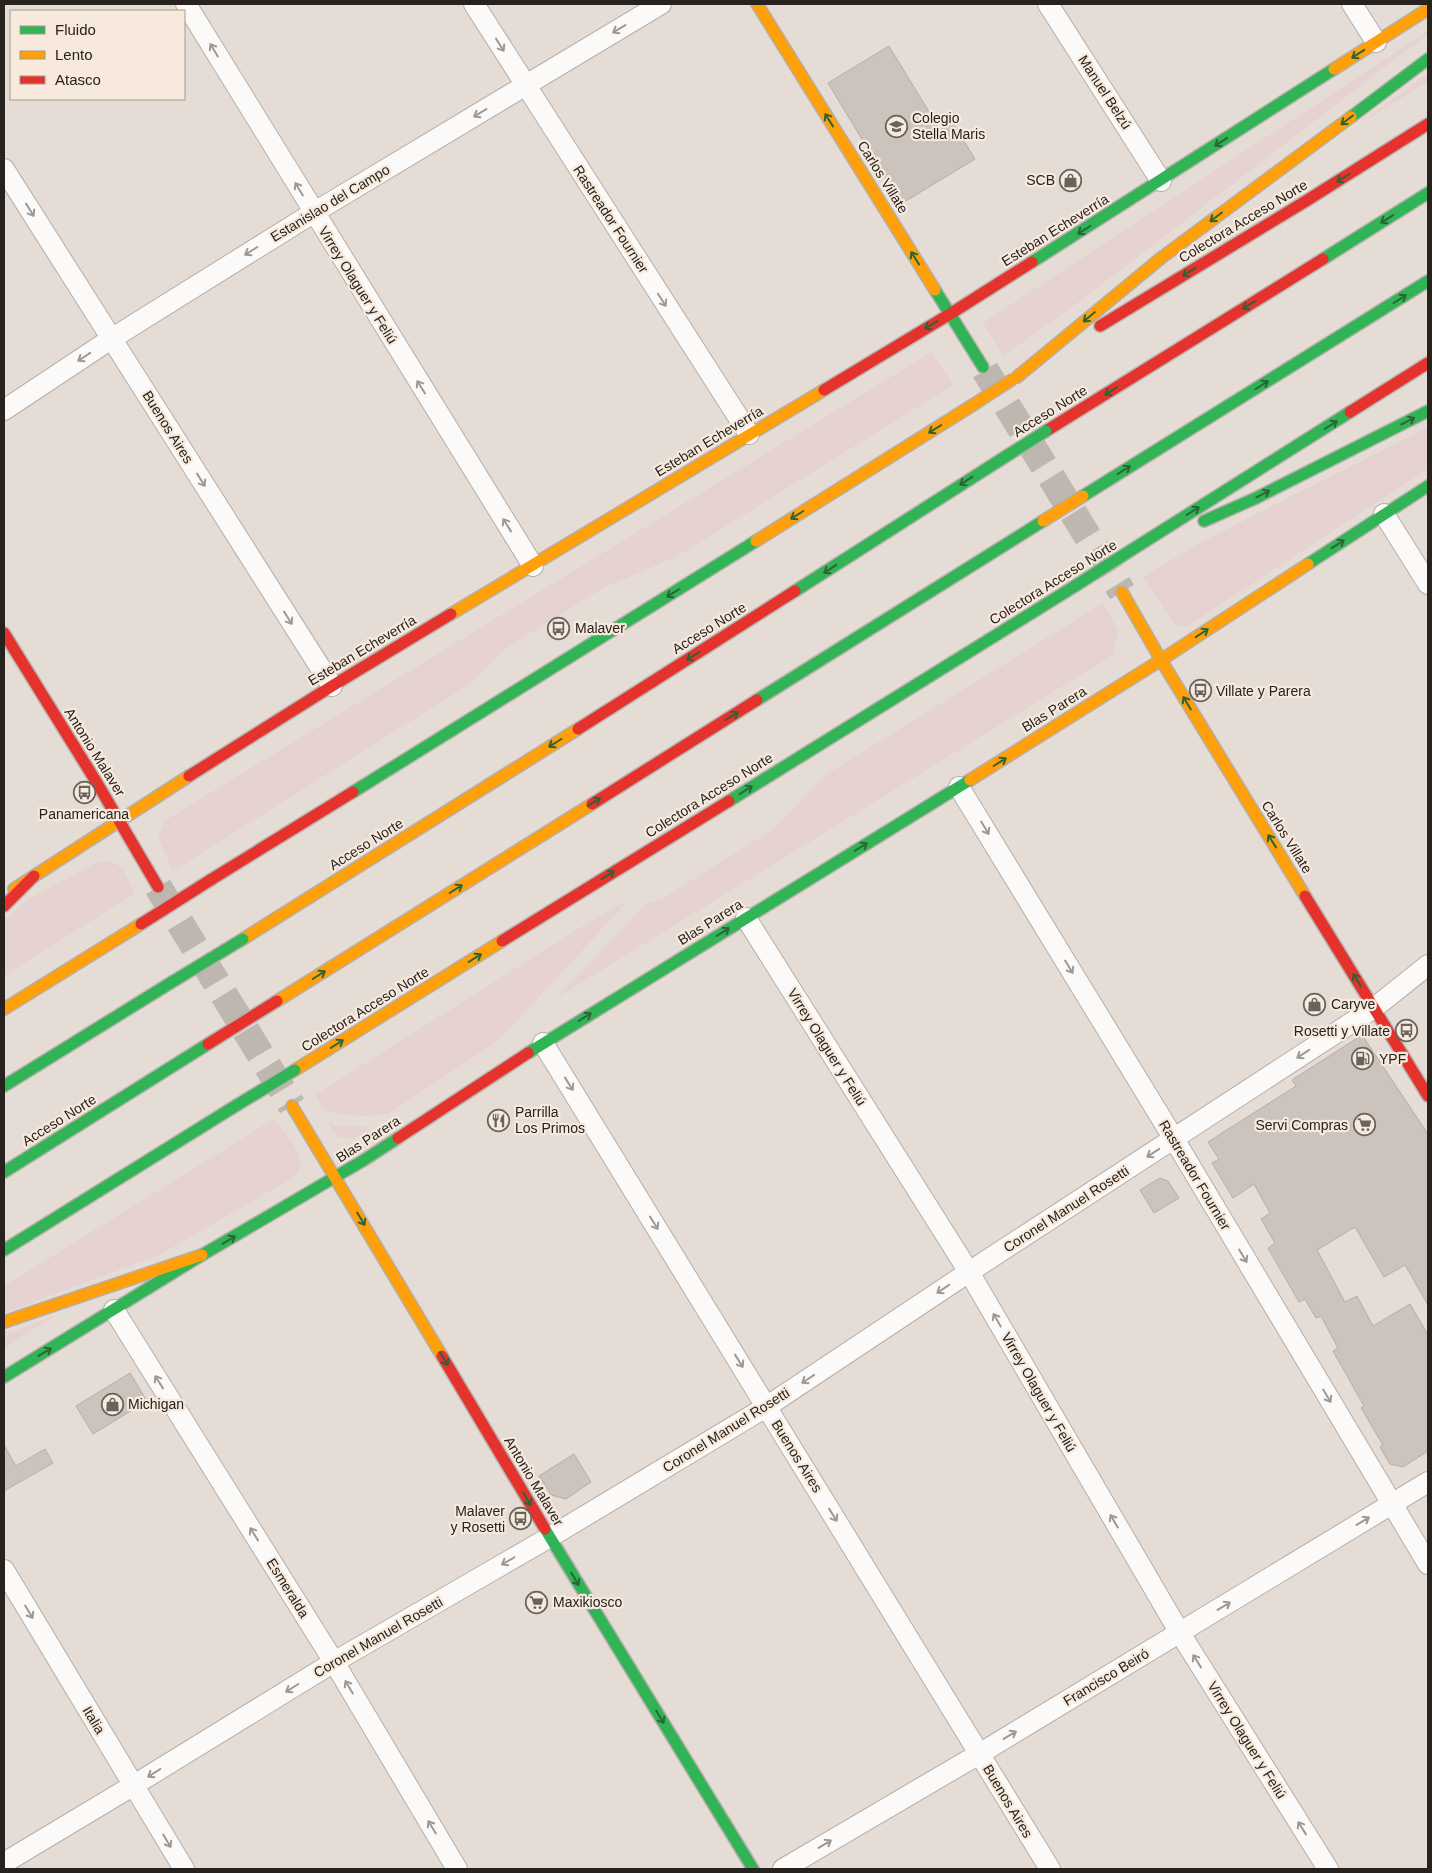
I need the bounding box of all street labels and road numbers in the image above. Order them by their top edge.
street label: Manuel Belzú [1075,52,1135,132]
street label: Carlos Villate [854,138,912,216]
street label: Estanislao del Campo [268,161,393,245]
street label: Rastreador Fournier [570,162,652,276]
street label: Colectora Acceso Norte [1176,176,1310,266]
street label: Esteban Echeverría [999,191,1112,269]
street label: Virrey Olaguer y Feliú [315,223,401,347]
street label: Acceso Norte [1010,382,1090,440]
street label: Buenos Aires [139,388,197,466]
street label: Esteban Echeverría [652,402,766,480]
street label: Colectora Acceso Norte [986,536,1120,628]
street label: Acceso Norte [669,599,749,657]
street label: Esteban Echeverría [305,611,419,689]
street label: Blas Parera [1019,683,1089,735]
street label: Antonio Malaver [61,705,129,799]
street label: Colectora Acceso Norte [642,749,776,841]
street label: Carlos Villate [1258,798,1316,876]
street label: Acceso Norte [326,815,406,873]
street label: Blas Parera [675,896,745,948]
street label: Colectora Acceso Norte [298,963,432,1055]
street label: Virrey Olaguer y Feliú [784,985,870,1109]
street label: Acceso Norte [19,1091,99,1149]
street label: Blas Parera [333,1112,403,1166]
street label: Rastreador Fournier [1156,1117,1234,1233]
street label: Coronel Manuel Rosetti [1000,1162,1132,1256]
street label: Virrey Olaguer y Feliú [998,1329,1080,1455]
street label: Coronel Manuel Rosetti [660,1384,792,1476]
street label: Buenos Aires [768,1417,826,1495]
street label: Antonio Malaver [501,1434,567,1529]
street label: Esmeralda [263,1555,313,1621]
street label: Coronel Manuel Rosetti [311,1593,445,1681]
street label: Francisco Beiró [1060,1645,1152,1709]
street label: Virrey Olaguer y Feliú [1204,1678,1290,1802]
street label: Italia [80,1703,109,1737]
street label: Buenos Aires [980,1762,1036,1840]

